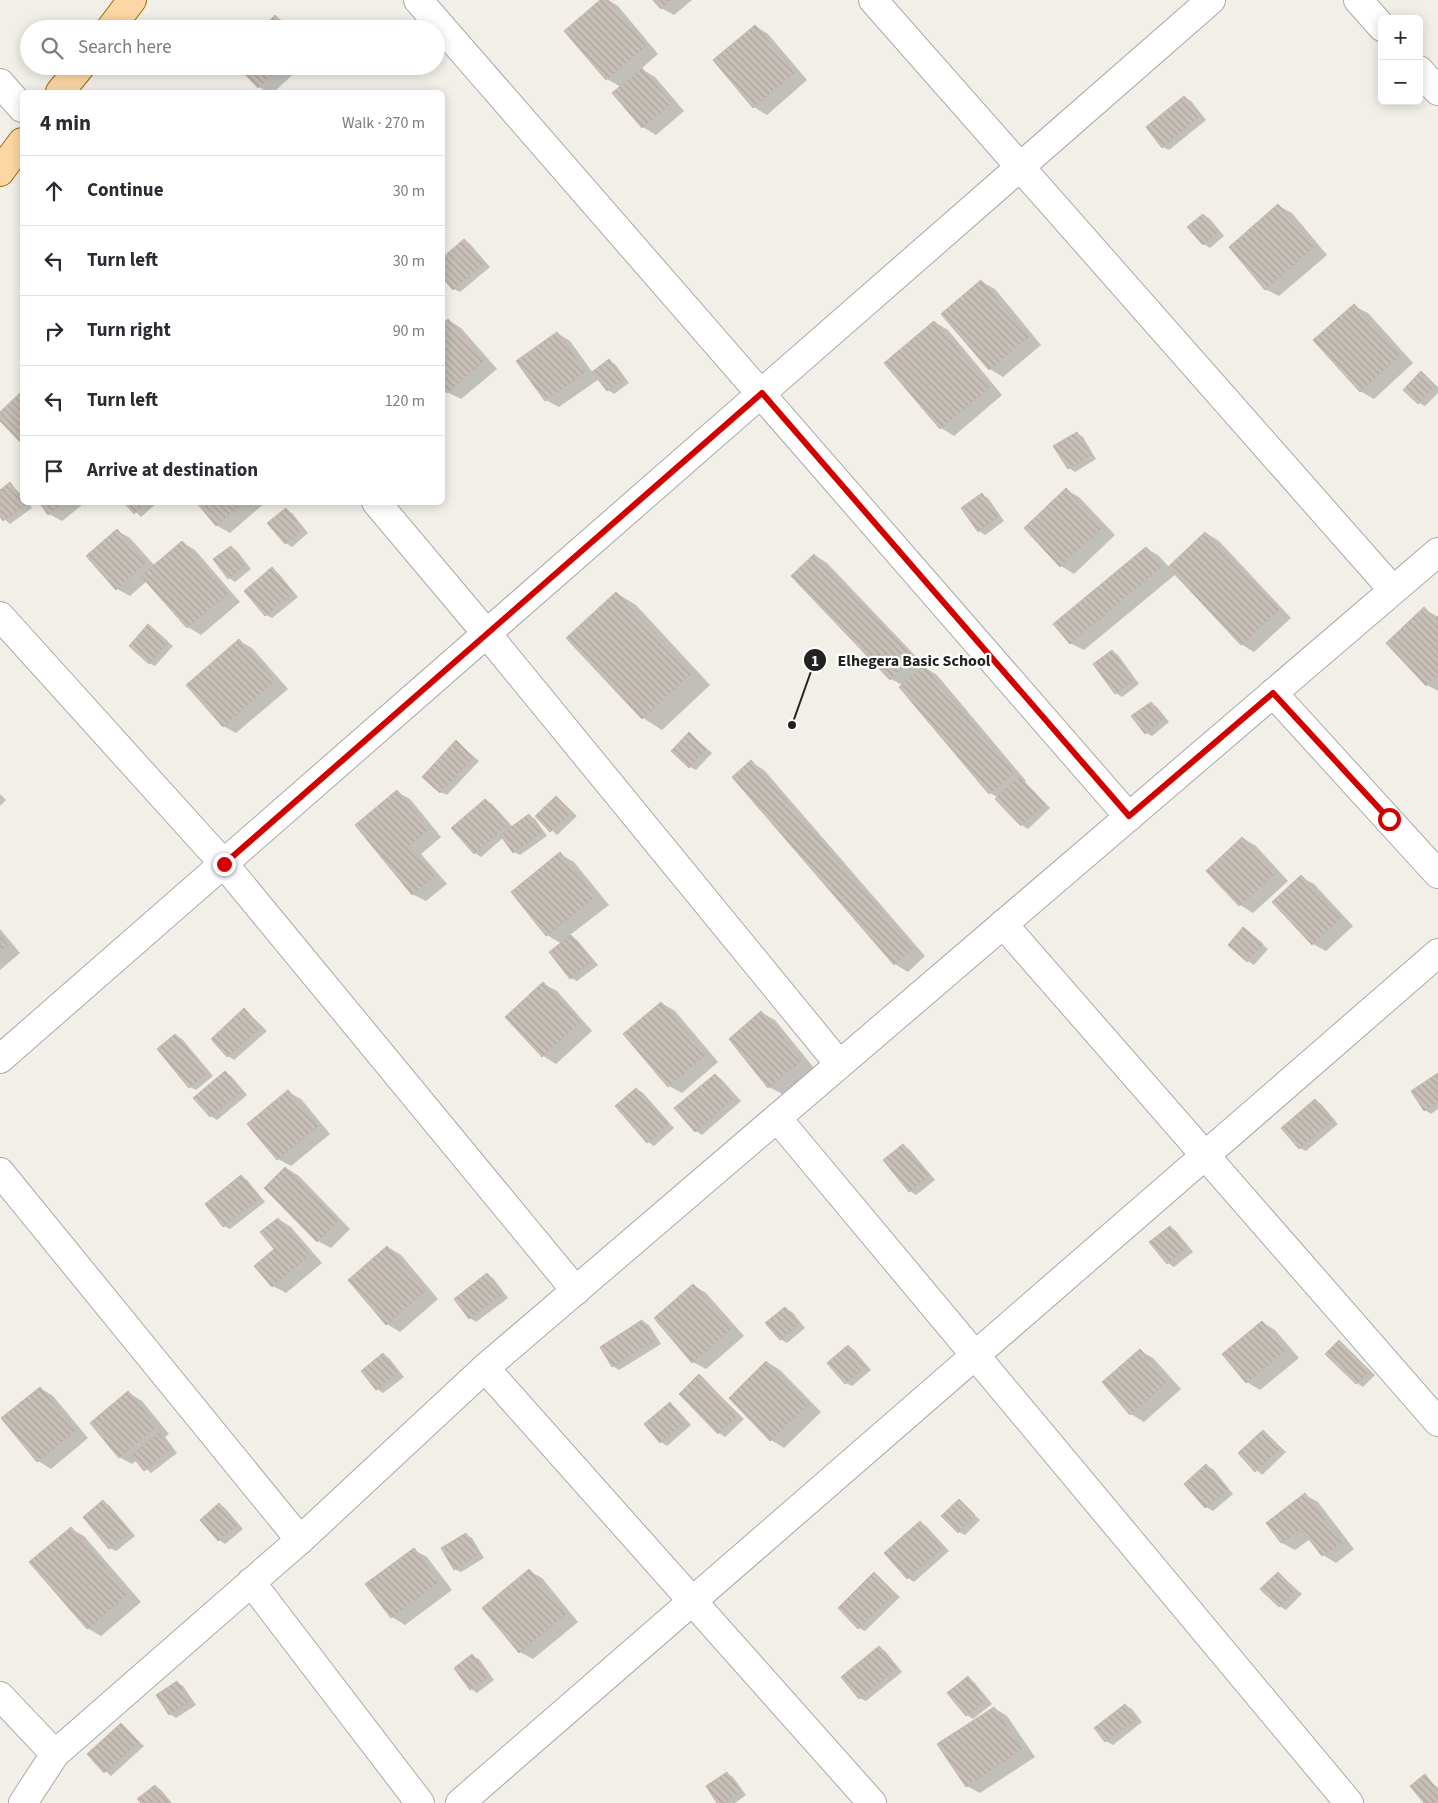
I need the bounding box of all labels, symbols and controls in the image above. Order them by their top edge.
map controls [1378,15,1423,105]
button: + [1378,15,1423,60]
search box [20,20,445,75]
icon: search [38,34,66,62]
text: Search here [78,34,172,61]
button: − [1378,60,1423,105]
text: 4 min [40,108,91,138]
text: Walk · 270 m [342,112,425,134]
icon: ahead [40,177,68,205]
text: Continue [87,177,164,204]
text: 30 m [393,180,425,202]
icon: left [40,247,68,275]
text: Turn left [87,247,158,274]
text: 30 m [393,250,425,272]
icon: right [40,317,68,345]
text: Turn right [87,317,171,344]
text: 90 m [393,320,425,342]
icon: left [40,387,68,415]
text: Turn left [87,387,158,414]
text: 120 m [385,390,425,412]
icon: arrive [40,457,68,485]
text: Arrive at destination [87,457,258,484]
callout: Elhegera Basic School [802,645,1000,676]
text: Elhegera Basic School [838,650,991,672]
text: 1 [811,651,819,672]
route start [1378,808,1401,831]
route end [213,853,236,876]

